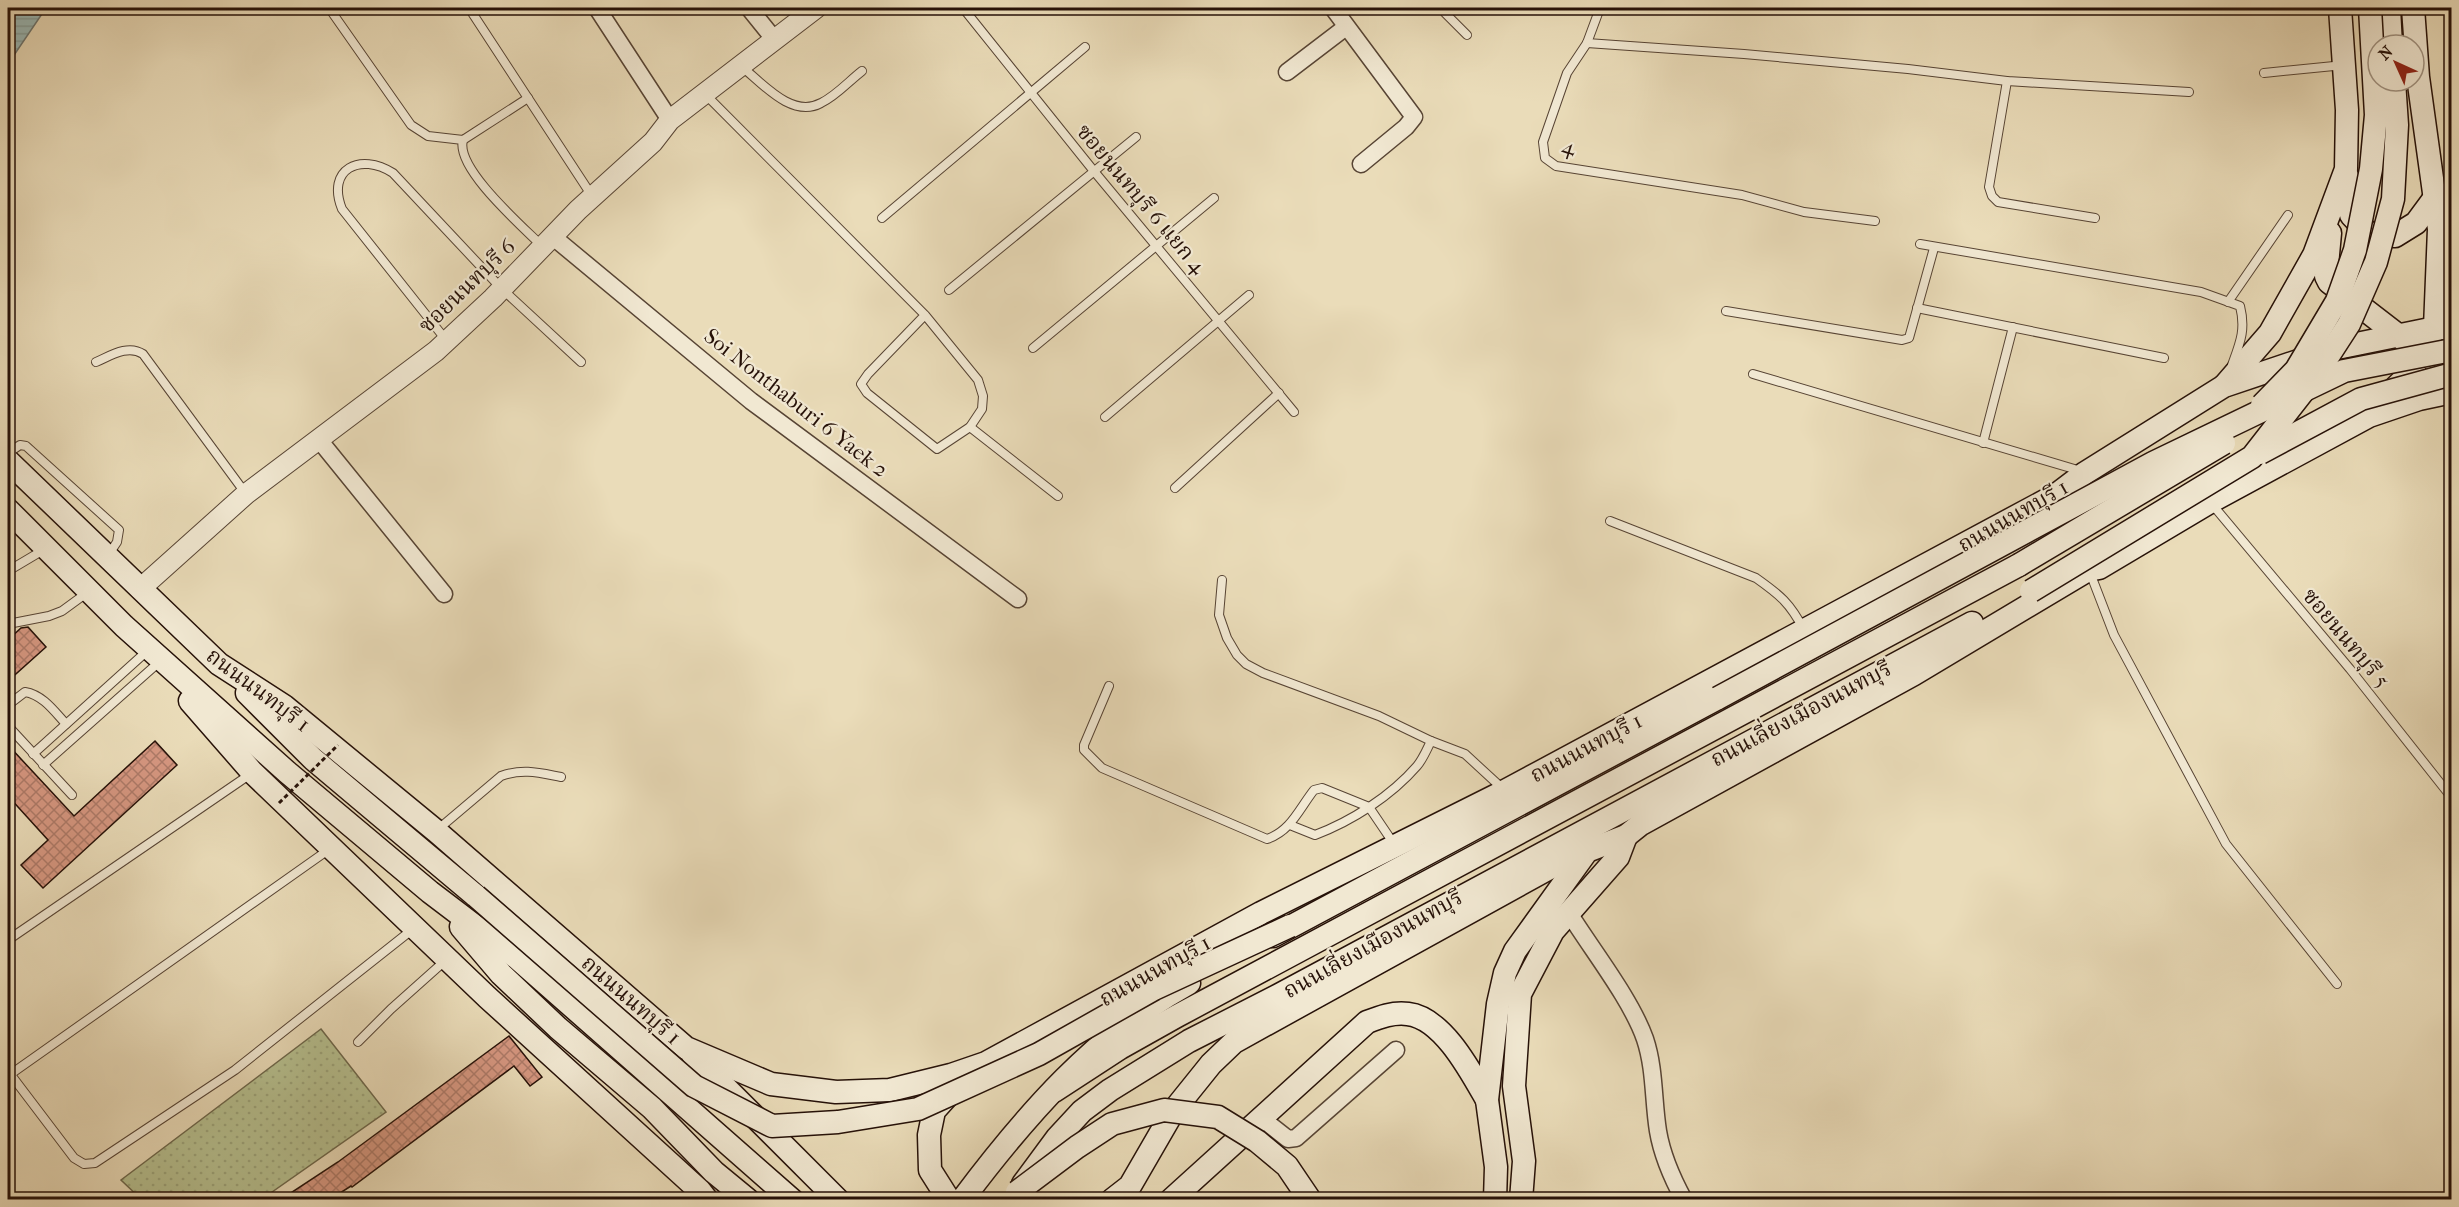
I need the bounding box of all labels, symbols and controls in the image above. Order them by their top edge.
north arrow [2366,33,2426,93]
text: N [2375,41,2397,64]
street label: ซอยนนทบุรี 6 แยก 4 [1070,119,1212,280]
street label: 4 [1559,133,1580,162]
street label: ซอยนนทบุรี 6 [413,234,521,339]
street label: Soi Nonthaburi 6 Yaek 2 [699,323,893,483]
street label: ถนนนนทบุรี 1 [1953,474,2073,559]
street label: ซอยนนทบุรี 5 [2296,583,2395,694]
street label: ถนนนนทบุรี 1 [200,643,315,738]
street label: ถนนเลี่ยงเมืองนนทบุรี [1704,652,1896,774]
street label: ถนนนนทบุรี 1 [1526,708,1647,789]
street label: ถนนเลี่ยงเมืองนนทบุรี [1277,880,1468,1005]
street label: ถนนนนทบุรี 1 [1095,930,1216,1013]
street label: ถนนนนทบุรี 1 [575,950,686,1051]

